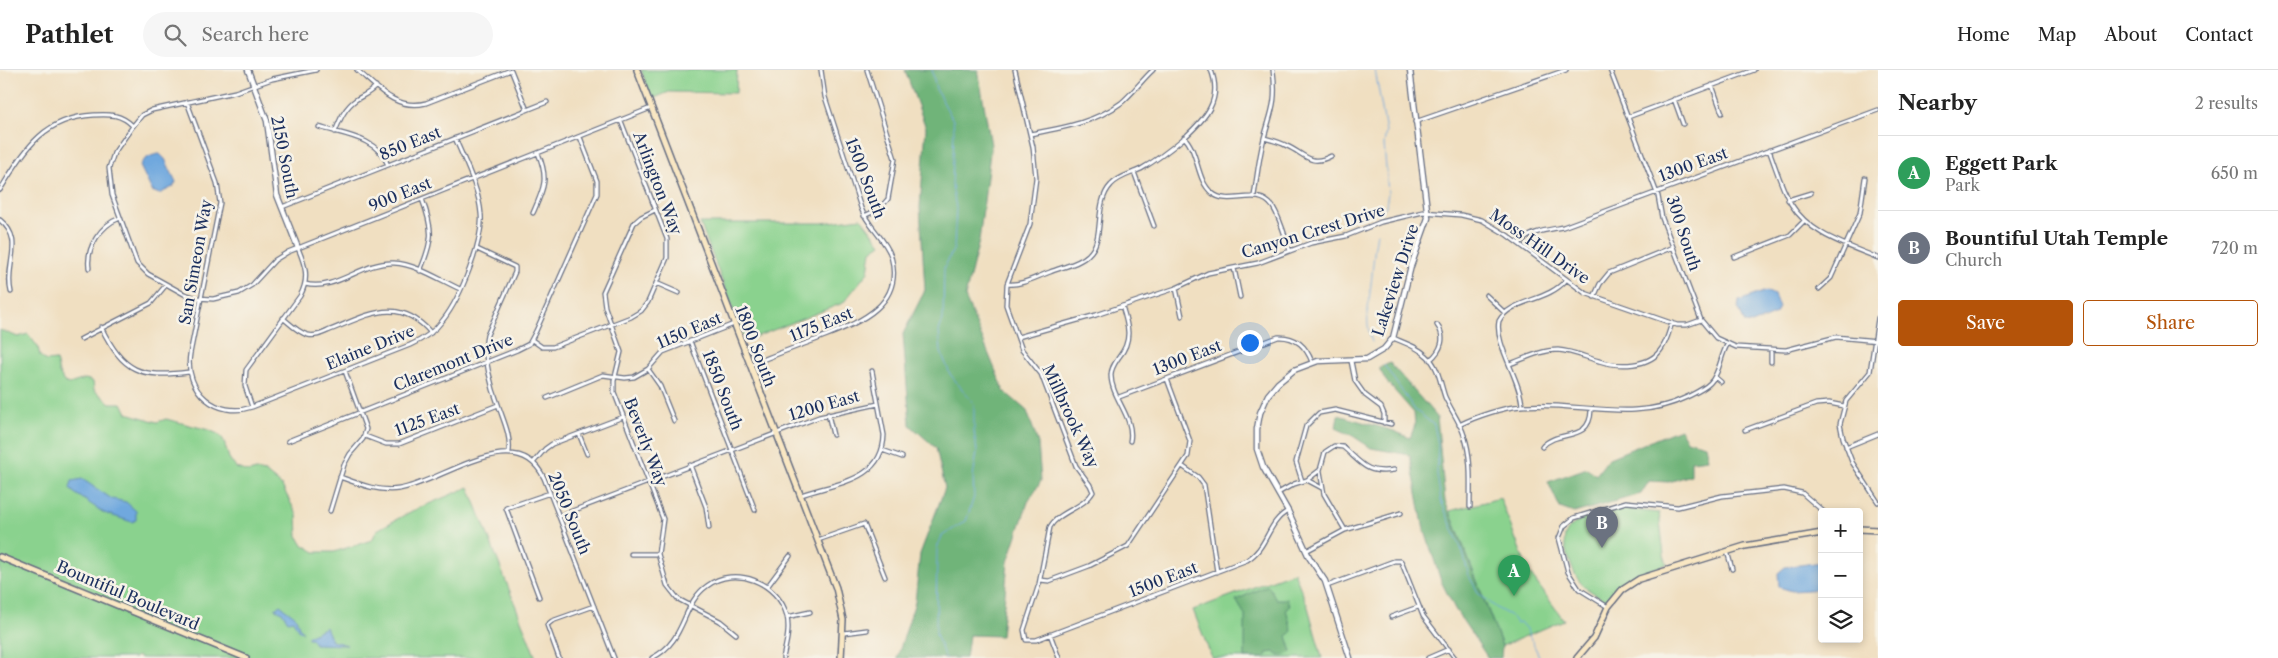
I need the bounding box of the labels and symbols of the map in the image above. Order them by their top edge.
street label: 2150 South [267,114,303,200]
street label: 850 East [376,122,444,164]
street label: Arlington Way [629,128,687,238]
street label: 1500 South [841,135,891,221]
street label: 1300 East [1656,142,1731,186]
street label: 900 East [366,172,435,216]
street label: 300 South [1662,193,1706,273]
street label: San Simeon Way [174,197,216,326]
street label: Canyon Crest Drive [1239,200,1387,262]
street label: Moss Hill Drive [1486,204,1594,288]
street label: Lakeview Drive [1367,221,1423,339]
street label: 1800 South [731,302,781,390]
street label: 1175 East [787,302,856,346]
street label: 1150 East [654,307,725,353]
street label: Elaine Drive [323,320,417,374]
street label: Claremont Drive [390,329,516,395]
your location [1237,330,1263,356]
street label: 1300 East [1150,335,1225,379]
street label: 1850 South [699,347,747,433]
street label: Millbrook Way [1038,361,1104,472]
street label: 1200 East [786,385,862,425]
street label: Beverly Way [620,395,672,490]
street label: 1125 East [392,398,463,440]
street label: 2050 South [544,469,596,557]
pin: B [1586,507,1618,548]
pin: A [1498,555,1530,596]
street label: Bountiful Boulevard [54,556,203,634]
street label: 1500 East [1126,557,1200,601]

